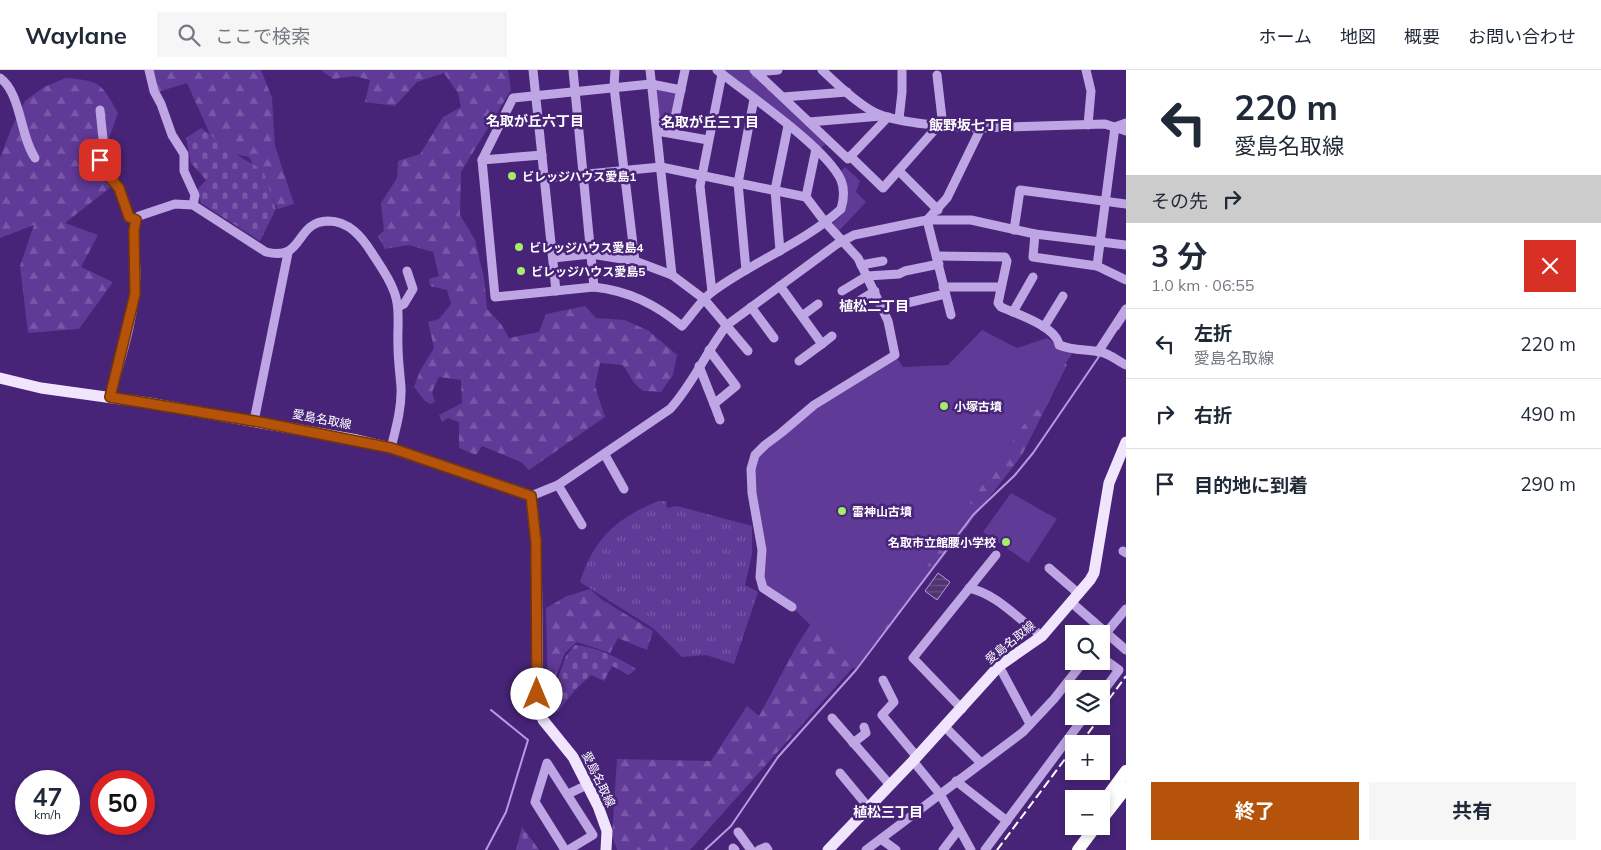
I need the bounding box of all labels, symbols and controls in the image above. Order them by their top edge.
search box [157,12,507,57]
text: Waylane [25,20,127,50]
icon: search [175,21,203,49]
text: ここで検索 [215,24,310,48]
text: ホーム [1259,25,1312,48]
text: 地図 [1340,25,1376,48]
text: 概要 [1404,25,1440,48]
text: お問い合わせ [1468,25,1576,48]
text: 220 m [1234,85,1338,129]
icon: left [1151,90,1216,155]
district label: 名取が丘六丁目 [486,112,584,130]
district label: 名取が丘三丁目 [661,113,759,131]
district label: 飯野坂七丁目 [929,116,1013,134]
text: 愛島名取線 [1234,132,1344,160]
pin [79,139,121,181]
icon: arrive [86,146,114,174]
place label: ビレッジハウス愛島1 [522,169,636,184]
marker: ビレッジハウス愛島1 [506,170,518,182]
icon: right [1218,185,1246,213]
text: その先 [1151,189,1208,213]
text: 3 分 [1151,237,1207,275]
place label: ビレッジハウス愛島4 [529,240,643,255]
button: close [1524,240,1576,292]
marker: ビレッジハウス愛島4 [513,241,525,253]
place label: ビレッジハウス愛島5 [531,264,645,279]
marker: ビレッジハウス愛島5 [515,265,527,277]
text: 1.0 km · 06:55 [1151,275,1254,295]
district label: 植松二丁目 [839,297,909,315]
text: 左折 [1194,321,1232,345]
icon: left [1151,330,1179,358]
text: 220 m [1520,332,1576,356]
text: 愛島名取線 [1194,348,1274,368]
place label: 小塚古墳 [954,399,1002,414]
marker: 小塚古墳 [938,400,950,412]
icon: right [1151,400,1179,428]
text: 490 m [1520,402,1576,426]
text: 右折 [1194,403,1232,427]
street label: 愛島名取線 [291,406,353,432]
icon: arrive [1151,470,1179,498]
text: 290 m [1520,472,1576,496]
text: 目的地に到着 [1194,473,1308,497]
place label: 雷神山古墳 [852,504,912,519]
marker: 雷神山古墳 [836,505,848,517]
place label: 名取市立館腰小学校 [888,535,996,550]
marker: 名取市立館腰小学校 [1000,536,1012,548]
street label: 愛島名取線 [982,617,1038,667]
map controls [1065,625,1110,835]
button: search [1065,625,1110,670]
position arrow [510,667,562,719]
button: layers [1065,680,1110,725]
button: + [1065,735,1110,780]
street label: 愛島名取線 [579,749,619,809]
speed limit sign: 50 [90,770,155,835]
text: 47 [32,781,63,812]
button: 終了 [1151,782,1359,840]
button: 共有 [1369,782,1576,840]
button: − [1065,790,1110,835]
district label: 植松三丁目 [853,803,923,821]
text: km/h [34,807,61,822]

